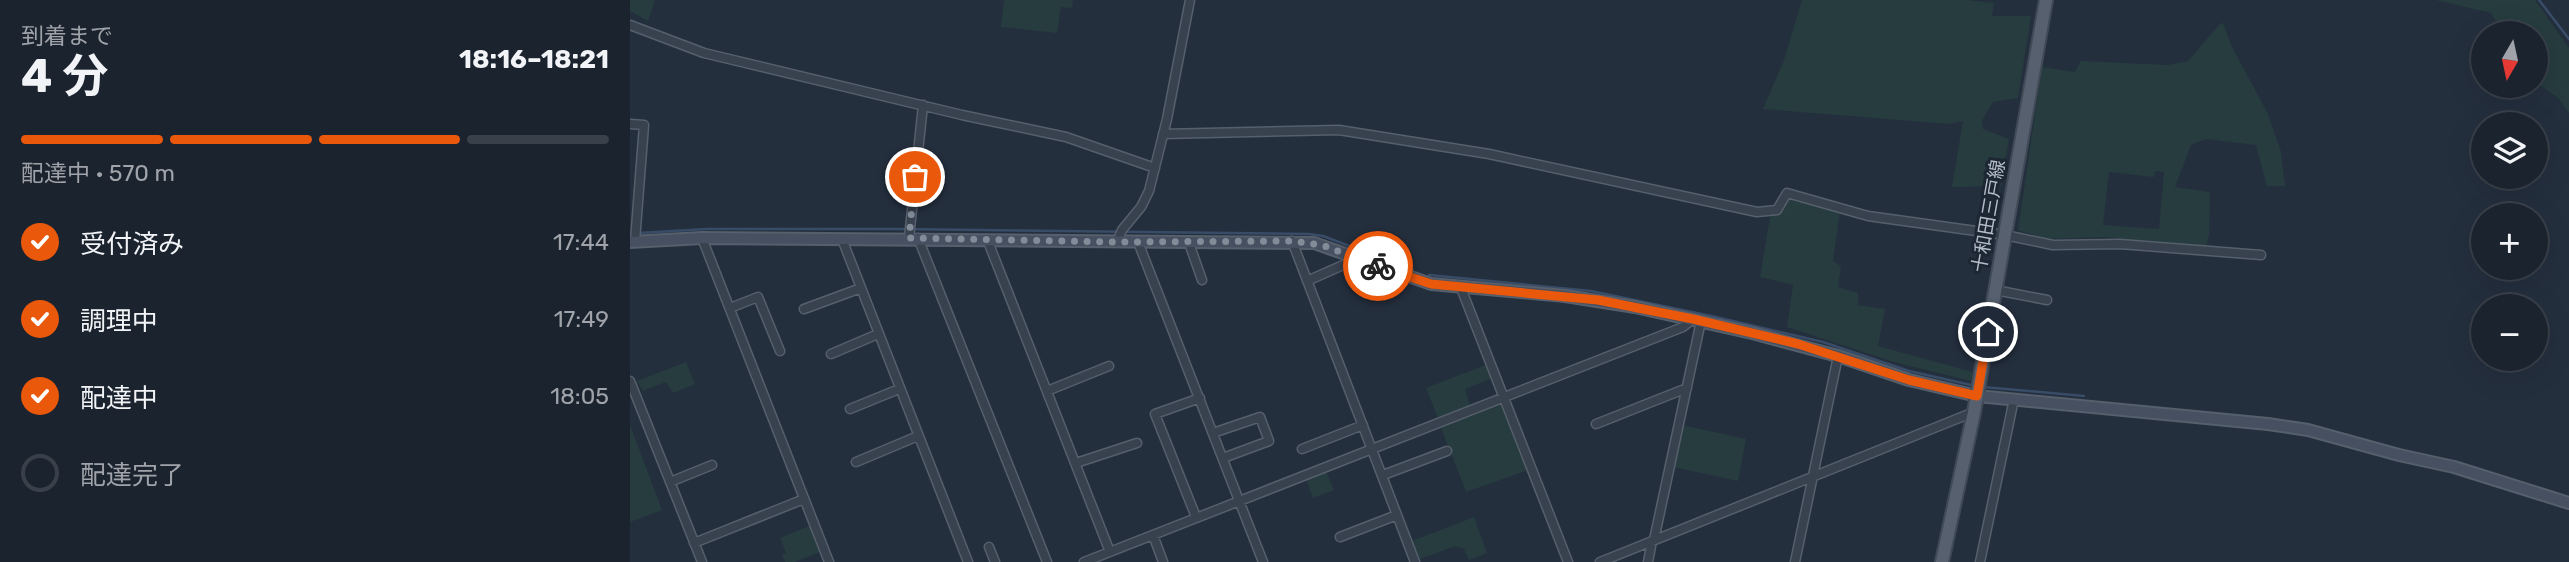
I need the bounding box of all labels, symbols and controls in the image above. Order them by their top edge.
north arrow [2471,21,2548,98]
map controls [2471,21,2548,371]
text: 到着まで [21,22,113,50]
text: 18:16–18:21 [459,44,609,75]
text: 4 分 [21,49,108,104]
button: layers [2471,112,2548,189]
pin [885,147,945,207]
icon: bag [896,158,934,196]
street label: 十和田三戸線 [1967,158,2010,274]
text: 配達中 · 570 m [21,159,175,187]
button: + [2471,203,2548,280]
icon: check [21,223,59,261]
text: 17:44 [553,228,609,256]
text: 受付済み [80,229,184,260]
courier [1343,231,1413,301]
icon: bike [1359,247,1397,285]
button: − [2471,294,2548,371]
icon: check [21,300,59,338]
pin [1958,302,2018,362]
text: 17:49 [554,305,609,333]
text: 調理中 [80,306,158,337]
icon: home [1969,313,2007,351]
icon: check [21,377,59,415]
text: 18:05 [550,382,609,410]
text: 配達中 [80,383,158,414]
text: 配達完了 [80,460,184,491]

